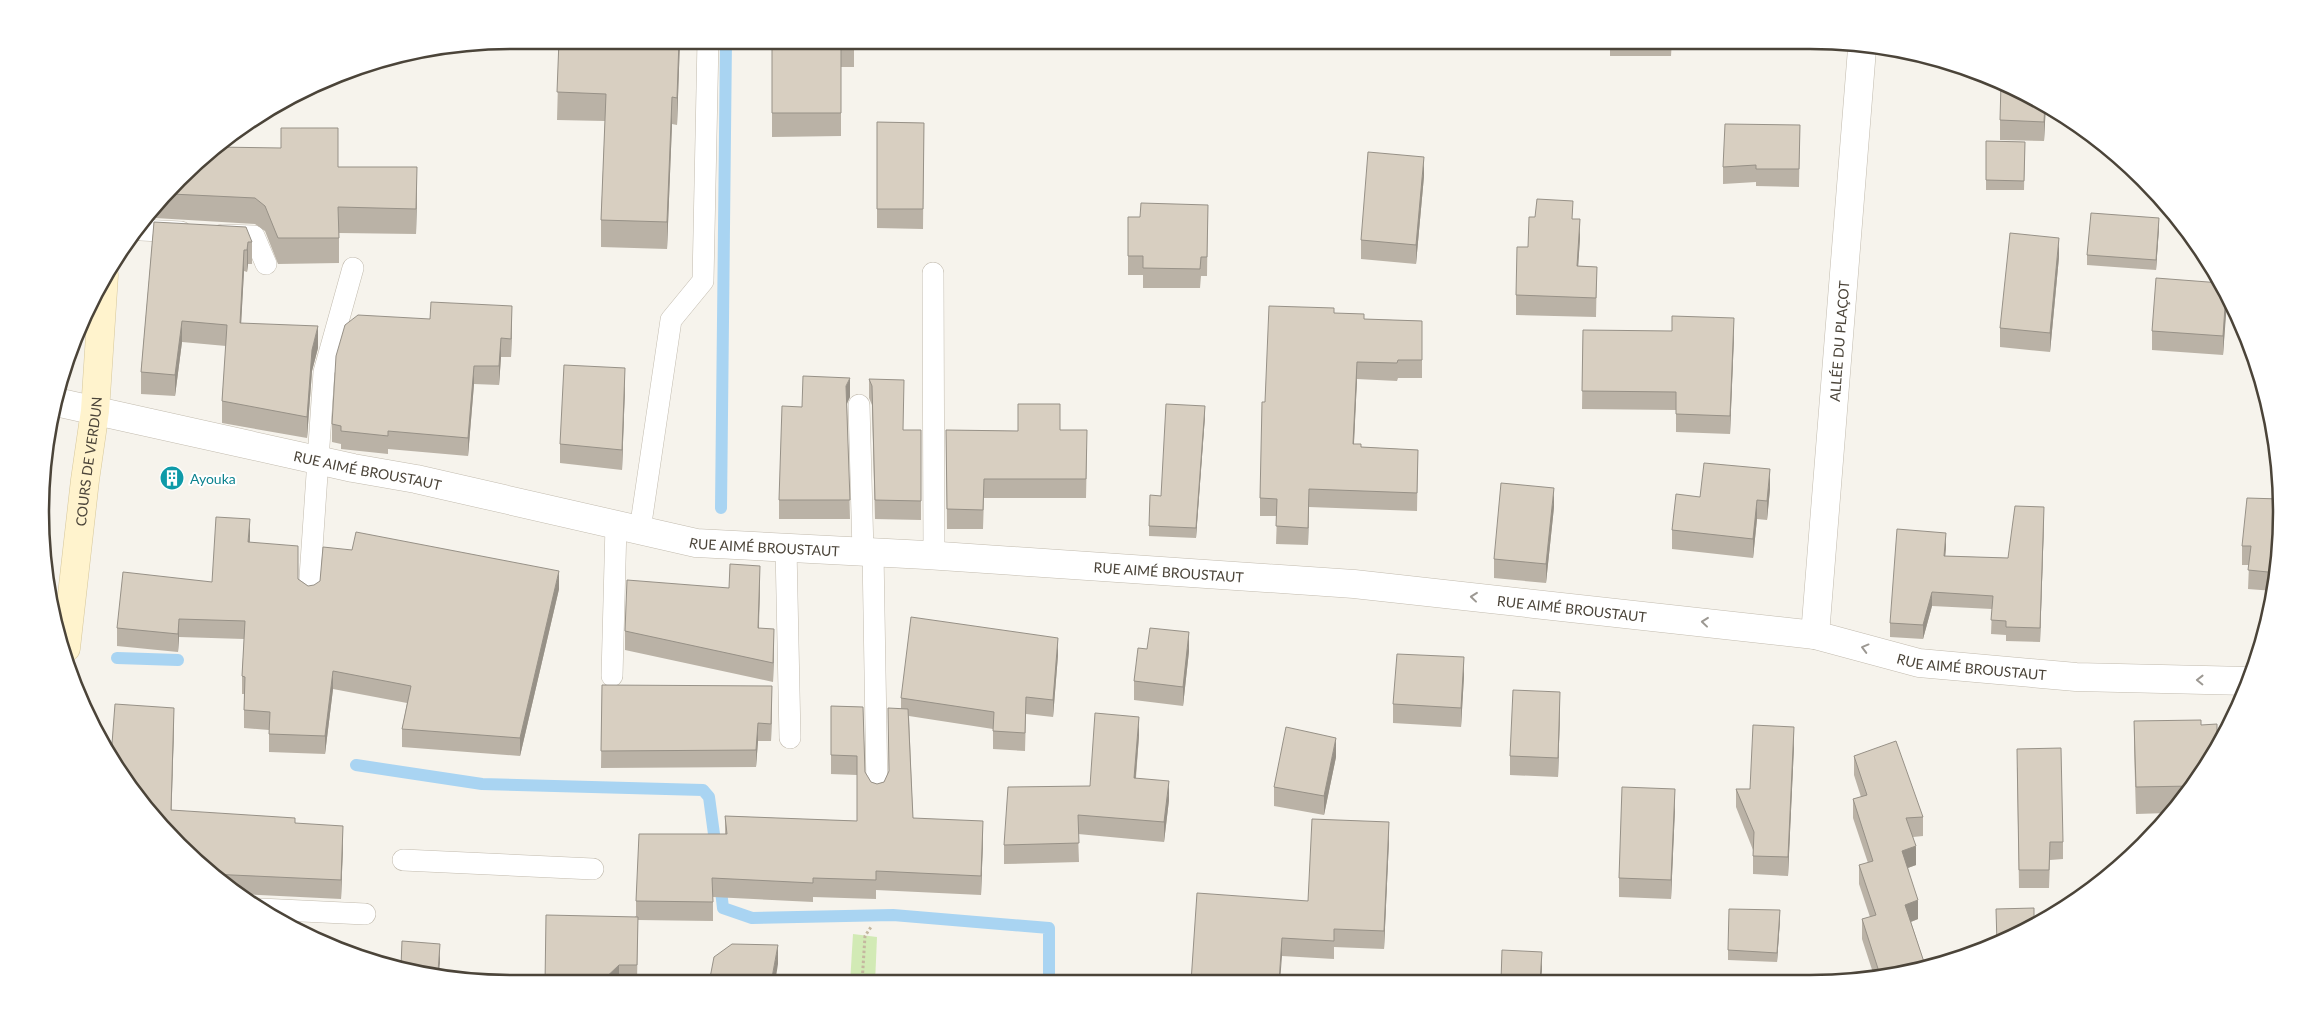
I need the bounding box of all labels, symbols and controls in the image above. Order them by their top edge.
street label: ALLÉE DU PLAÇOT [1825,279,1852,402]
street label: COURS DE VERDUN [71,396,104,527]
street label: RUE AIMÉ BROUSTAUT [292,447,444,493]
building icon: Ayouka [159,465,185,491]
place label: Ayouka [190,470,236,487]
street label: RUE AIMÉ BROUSTAUT [688,533,841,559]
street label: RUE AIMÉ BROUSTAUT [1093,558,1245,585]
street label: RUE AIMÉ BROUSTAUT [1496,591,1648,625]
one-way arrow [1469,592,1477,603]
one-way arrow [1700,617,1708,628]
one-way arrow [1860,643,1869,654]
street label: RUE AIMÉ BROUSTAUT [1895,649,2048,683]
one-way arrow [2195,675,2203,685]

